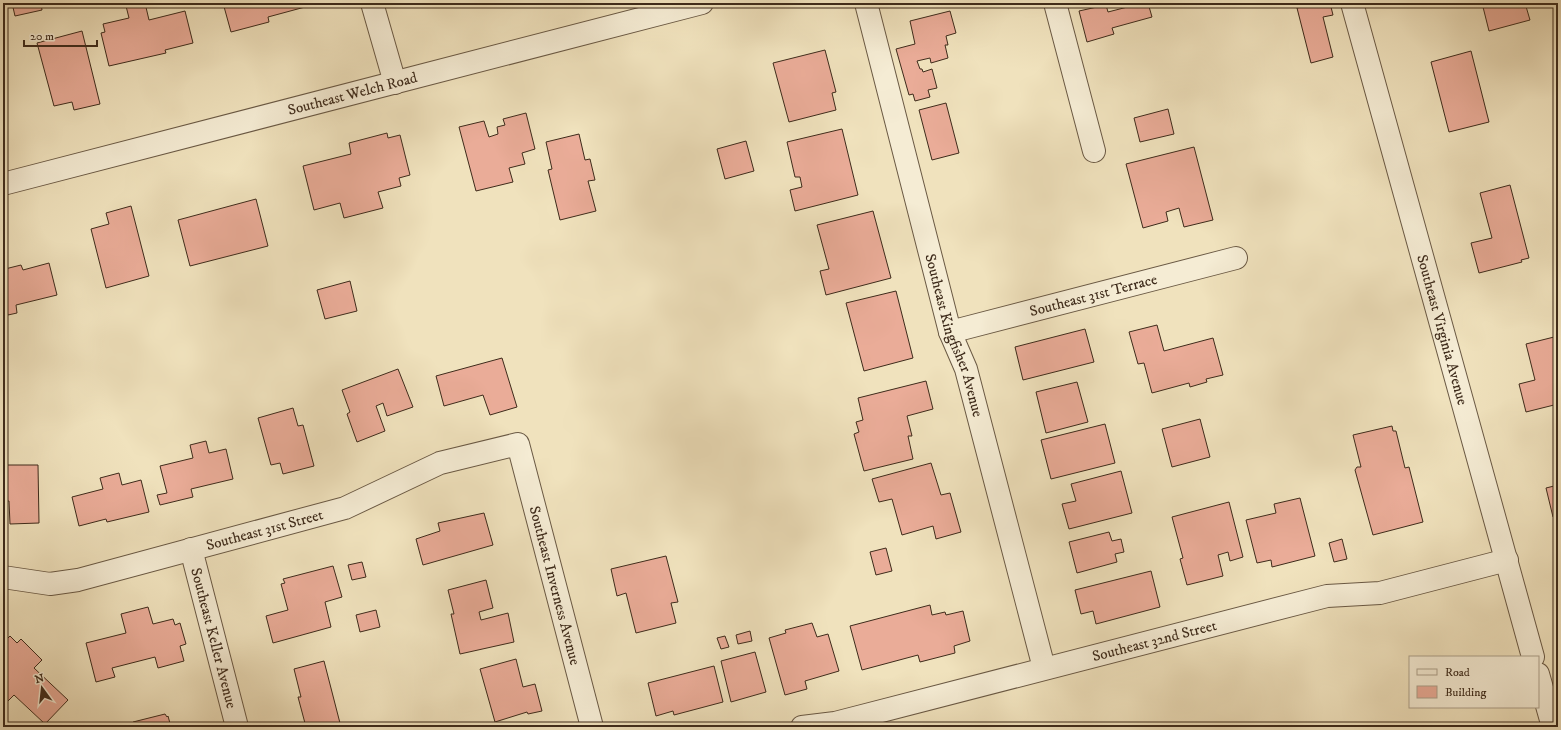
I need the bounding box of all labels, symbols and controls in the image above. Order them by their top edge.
scale bar [24,22,97,48]
text: 20 m [30,29,54,44]
street label: Southeast Welch Road [286,68,420,119]
street label: Southeast Kingfisher Avenue [921,252,988,419]
street label: Southeast Virginia Avenue [1413,252,1472,407]
street label: Southeast 31st Terrace [1027,269,1159,321]
street label: Southeast Inverness Avenue [525,504,585,667]
street label: Southeast 31st Street [204,505,325,555]
street label: Southeast Keller Avenue [187,566,241,710]
street label: Southeast 32nd Street [1090,615,1219,666]
legend [1409,656,1539,708]
text: Road [1445,665,1470,680]
north arrow [22,668,62,708]
text: N [33,671,46,687]
text: Building [1445,685,1486,700]

